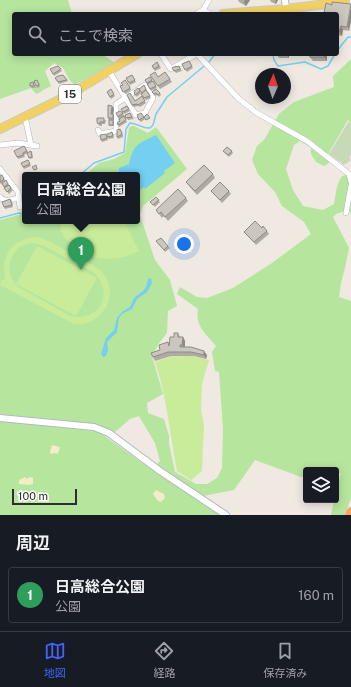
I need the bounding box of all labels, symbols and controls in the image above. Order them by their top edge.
search box [12,12,339,56]
icon: search [26,23,48,45]
text: ここで検索 [58,27,133,44]
north arrow [255,68,291,104]
road number: 15 [59,85,81,103]
popup [22,172,140,224]
text: 日高総合公園 [36,181,126,198]
text: 公園 [36,202,62,217]
your location [174,234,194,254]
pin: 1 [68,237,94,270]
map controls [303,467,339,503]
button: layers [303,467,339,503]
scale bar [12,487,77,506]
text: 100 m [18,490,48,502]
text: 周辺 [16,533,50,553]
text: 日高総合公園 [55,578,145,595]
text: 1 [27,588,33,603]
text: 160 m [298,588,334,603]
text: 公園 [55,599,81,614]
tab: 地図 [44,640,66,680]
tab: 経路 [153,640,175,680]
tab: 保存済み [263,640,307,680]

